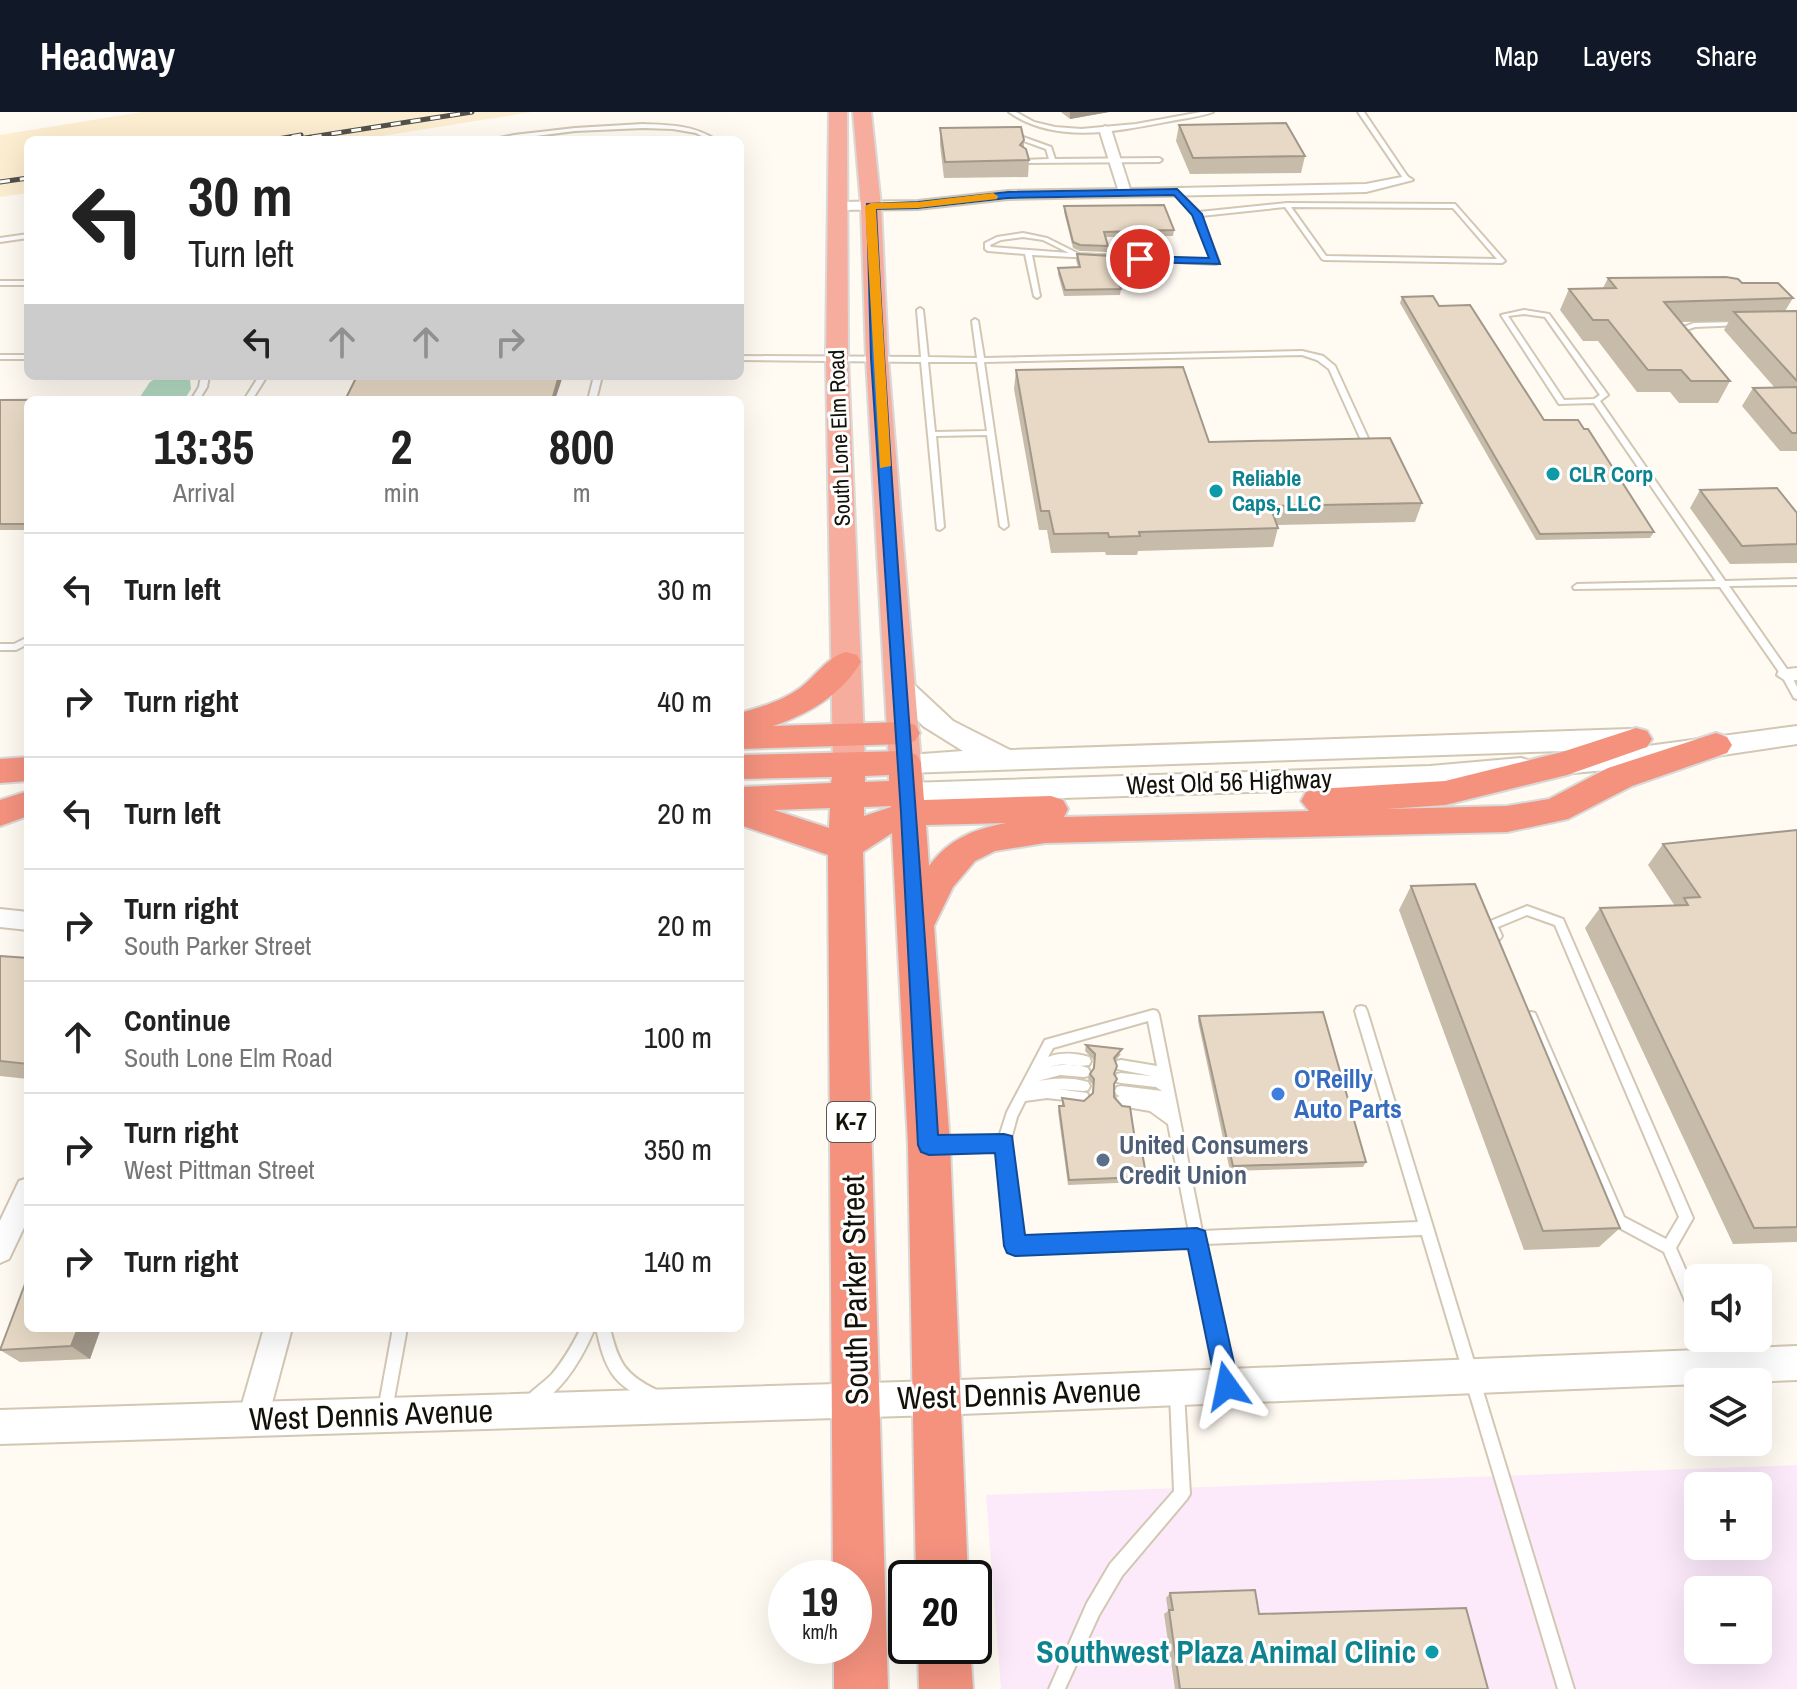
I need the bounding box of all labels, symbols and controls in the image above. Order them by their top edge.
text: Headway [40,31,175,82]
text: Map [1494,37,1539,75]
text: Layers [1583,37,1652,75]
text: Share [1696,37,1757,75]
text: 30 m [188,158,293,233]
icon: left [56,168,160,272]
pin [1106,225,1174,293]
text: Turn left [188,230,294,278]
icon: arrive [1118,237,1162,281]
icon: left [236,320,280,364]
icon: ahead [320,320,364,364]
icon: ahead [404,320,448,364]
icon: right [488,320,532,364]
street label: South Lone Elm Road [821,349,857,527]
text: 13:35 [154,414,254,479]
text: 2 [391,414,412,479]
text: 800 [549,414,614,479]
place label: CLR Corp [1569,459,1653,489]
place label: Reliable Caps, LLC [1232,463,1321,518]
marker: CLR Corp [1544,465,1562,483]
text: Arrival [173,475,235,510]
text: min [384,475,419,510]
text: m [573,475,591,510]
marker: Reliable Caps, LLC [1207,482,1225,500]
icon: left [56,567,100,611]
text: Turn left [124,569,221,609]
text: 30 m [657,569,712,609]
icon: right [56,679,100,723]
text: Turn right [124,681,238,721]
text: 40 m [657,681,712,721]
street label: West Old 56 Highway [1126,760,1333,803]
icon: left [56,791,100,835]
text: Turn left [124,793,221,833]
text: 20 m [657,793,712,833]
text: Turn right [124,888,238,928]
icon: right [56,903,100,947]
text: 20 m [657,905,712,945]
text: South Parker Street [124,928,311,963]
text: Continue [124,1000,231,1040]
icon: ahead [56,1015,100,1059]
text: 100 m [644,1017,712,1057]
text: South Lone Elm Road [124,1040,333,1075]
place label: O'Reilly Auto Parts [1294,1061,1402,1126]
marker: O'Reilly Auto Parts [1269,1085,1287,1103]
road number: K-7 [827,1102,875,1142]
text: Turn right [124,1112,238,1152]
icon: right [56,1127,100,1171]
place label: United Consumers Credit Union [1119,1127,1309,1192]
text: 350 m [644,1129,712,1169]
marker: United Consumers Credit Union [1094,1151,1112,1169]
text: West Pittman Street [124,1152,314,1187]
street label: South Parker Street [831,1174,878,1406]
icon: right [56,1239,100,1283]
text: Turn right [124,1241,238,1281]
text: 140 m [644,1241,712,1281]
map controls [1684,1264,1772,1664]
button: sound [1684,1264,1772,1352]
position arrow [1185,1344,1269,1428]
street label: West Dennis Avenue [896,1368,1142,1419]
button: layers [1684,1368,1772,1456]
street label: West Dennis Avenue [248,1389,494,1440]
button: + [1684,1472,1772,1560]
speed limit sign: 20 [888,1560,992,1664]
text: 19 [802,1575,838,1628]
button: − [1684,1576,1772,1664]
text: km/h [802,1618,838,1645]
place label: Southwest Plaza Animal Clinic [1036,1630,1416,1673]
marker: Southwest Plaza Animal Clinic [1423,1643,1441,1661]

